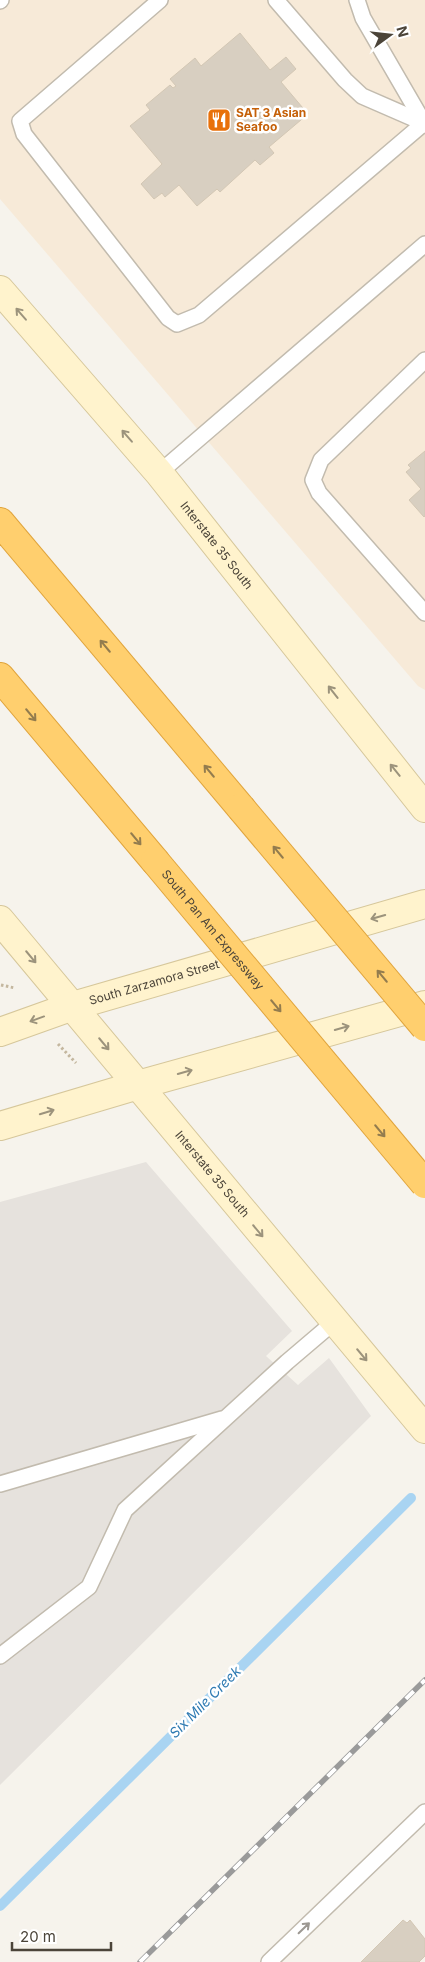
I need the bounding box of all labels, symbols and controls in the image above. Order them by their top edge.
north arrow [365,10,415,60]
text: N [393,24,413,39]
place label: SAT 3 Asian Seafoo [236,105,306,134]
restaurant icon: SAT 3 Asian Seafoo [206,107,232,133]
one-way arrow [15,307,27,320]
one-way arrow [121,430,133,443]
street label: Interstate 35 South [177,498,256,592]
one-way arrow [99,640,110,653]
one-way arrow [327,686,338,699]
one-way arrow [26,708,37,721]
one-way arrow [204,764,215,777]
one-way arrow [389,764,400,777]
one-way arrow [130,832,141,845]
one-way arrow [272,846,283,859]
street label: South Pan Am Expressway [159,867,268,993]
one-way arrow [371,913,387,923]
one-way arrow [26,950,37,963]
street label: South Zarzamora Street [87,956,221,1008]
one-way arrow [377,970,388,983]
one-way arrow [270,999,281,1012]
one-way arrow [29,1015,45,1024]
one-way arrow [333,1023,349,1033]
one-way arrow [99,1037,110,1050]
one-way arrow [177,1067,193,1076]
one-way arrow [38,1107,54,1117]
one-way arrow [375,1124,386,1137]
street label: Interstate 35 South [172,1127,253,1220]
one-way arrow [253,1224,264,1237]
one-way arrow [357,1349,368,1362]
water label: Six Mile Creek [165,1662,244,1741]
scale bar [12,1920,111,1952]
one-way arrow [297,1922,310,1934]
text: 20 m [20,1927,56,1946]

